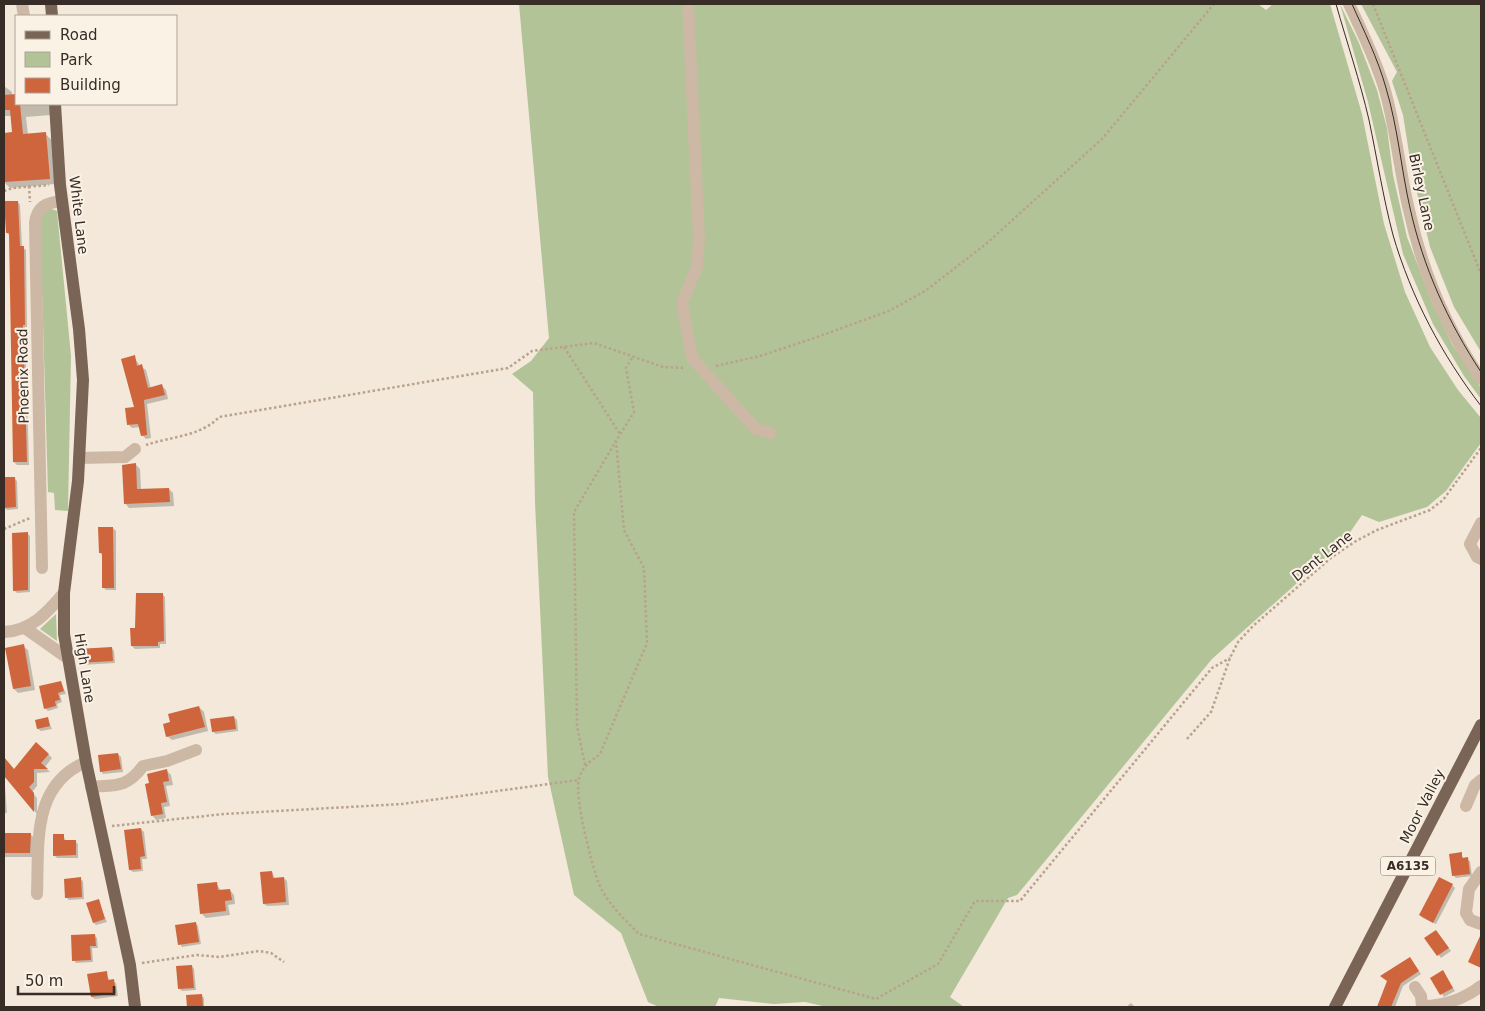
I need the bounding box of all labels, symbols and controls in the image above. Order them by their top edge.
legend [15,15,178,105]
text: Road [60,26,98,44]
text: Park [60,51,93,69]
text: Building [60,76,121,94]
street label: Birley Lane [1406,152,1438,232]
street label: White Lane [66,175,92,255]
street label: Phoenix Road [14,328,32,424]
street label: Dent Lane [1289,528,1355,584]
street label: High Lane [72,632,98,704]
street label: Moor Valley [1396,766,1448,846]
road number: A6135 [1380,856,1436,876]
scale bar [18,964,114,996]
text: 50 m [25,972,63,990]

